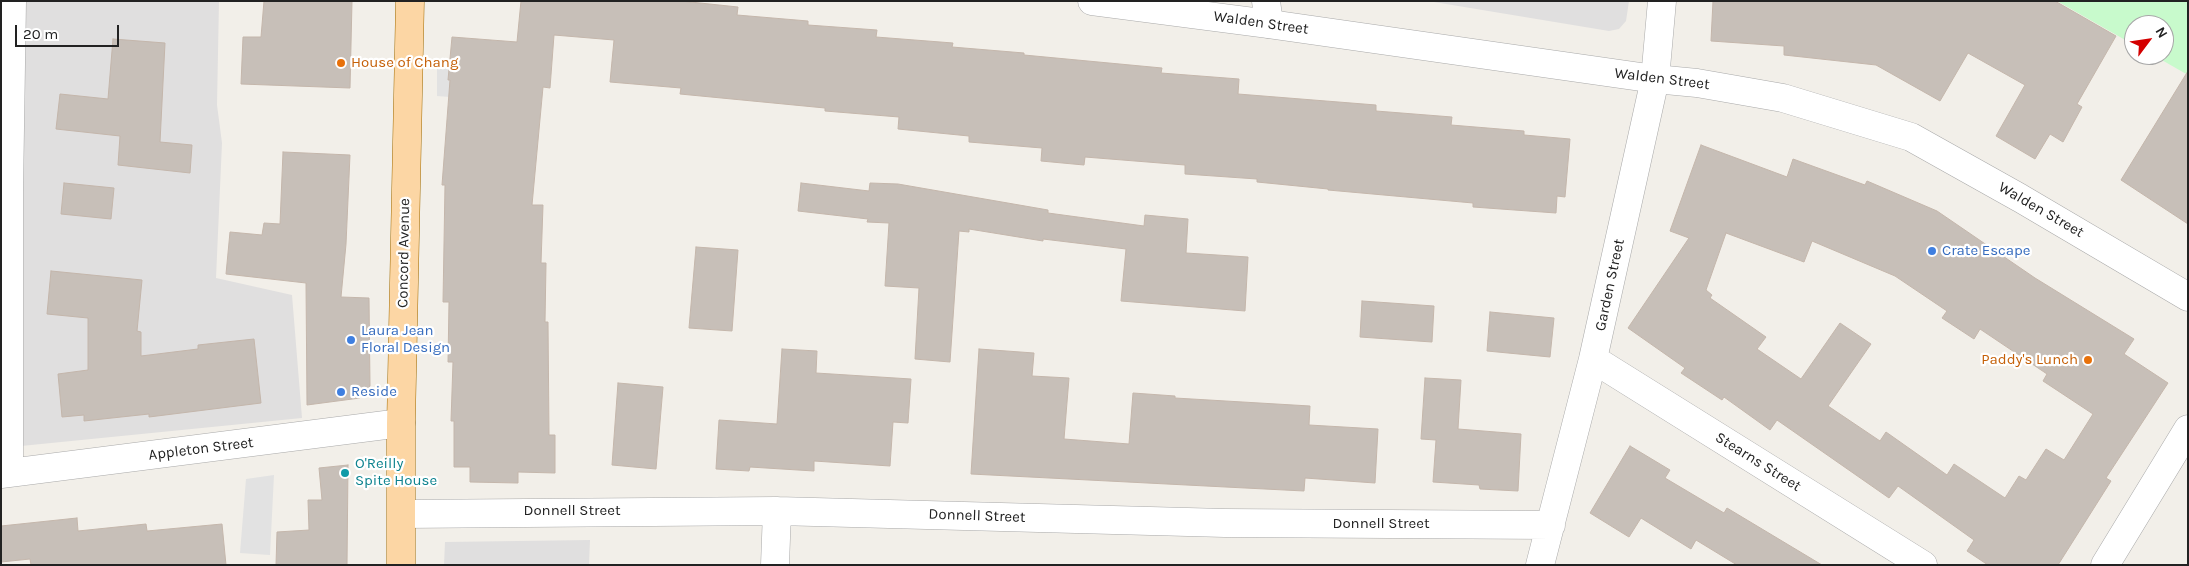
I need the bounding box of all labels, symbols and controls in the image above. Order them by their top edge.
street label: Walden Street [1212,7,1310,39]
scale bar [18,15,121,47]
north arrow [2124,15,2174,65]
text: N [2152,24,2171,41]
text: 20 m [23,25,58,43]
place label: House of Chang [351,54,458,72]
marker: House of Chang [335,57,347,69]
street label: Walden Street [1613,64,1711,94]
street label: Walden Street [1995,178,2087,242]
street label: Concord Avenue [394,198,414,308]
street label: Garden Street [1591,237,1629,333]
place label: Crate Escape [1942,242,2031,260]
marker: Crate Escape [1926,245,1938,257]
place label: Laura Jean Floral Design [361,322,450,357]
marker: Laura Jean Floral Design [345,334,357,346]
place label: Paddy's Lunch [1981,351,2078,369]
marker: Paddy's Lunch [2082,354,2094,366]
place label: Reside [351,383,397,401]
marker: Reside [335,386,347,398]
street label: Stearns Street [1712,428,1804,496]
street label: Appleton Street [147,434,255,464]
place label: O'Reilly Spite House [355,455,437,490]
marker: O'Reilly Spite House [339,467,351,479]
street label: Donnell Street [523,502,621,520]
street label: Donnell Street [928,505,1026,527]
street label: Donnell Street [1332,515,1430,533]

